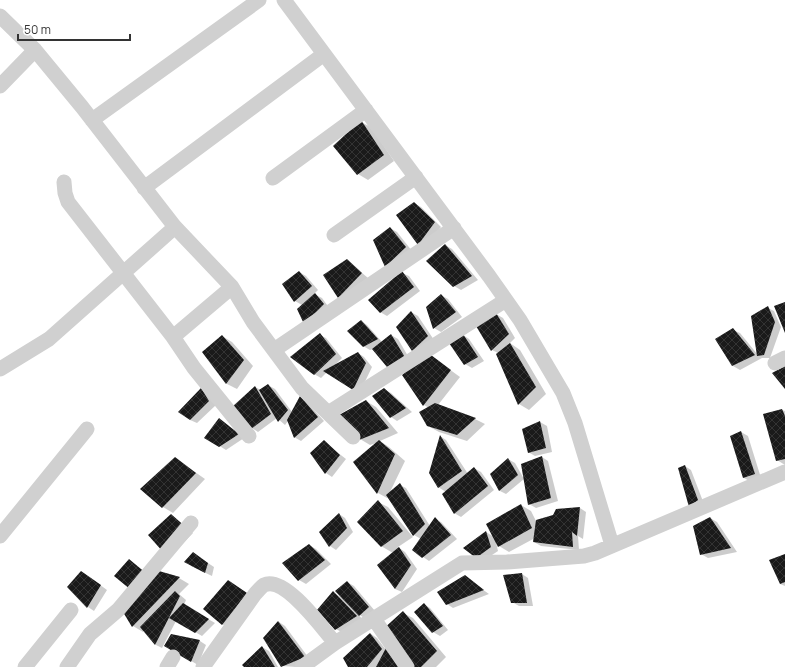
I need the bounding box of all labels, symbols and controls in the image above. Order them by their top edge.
scale bar [18,16,130,42]
text: 50 m [24,21,51,38]

